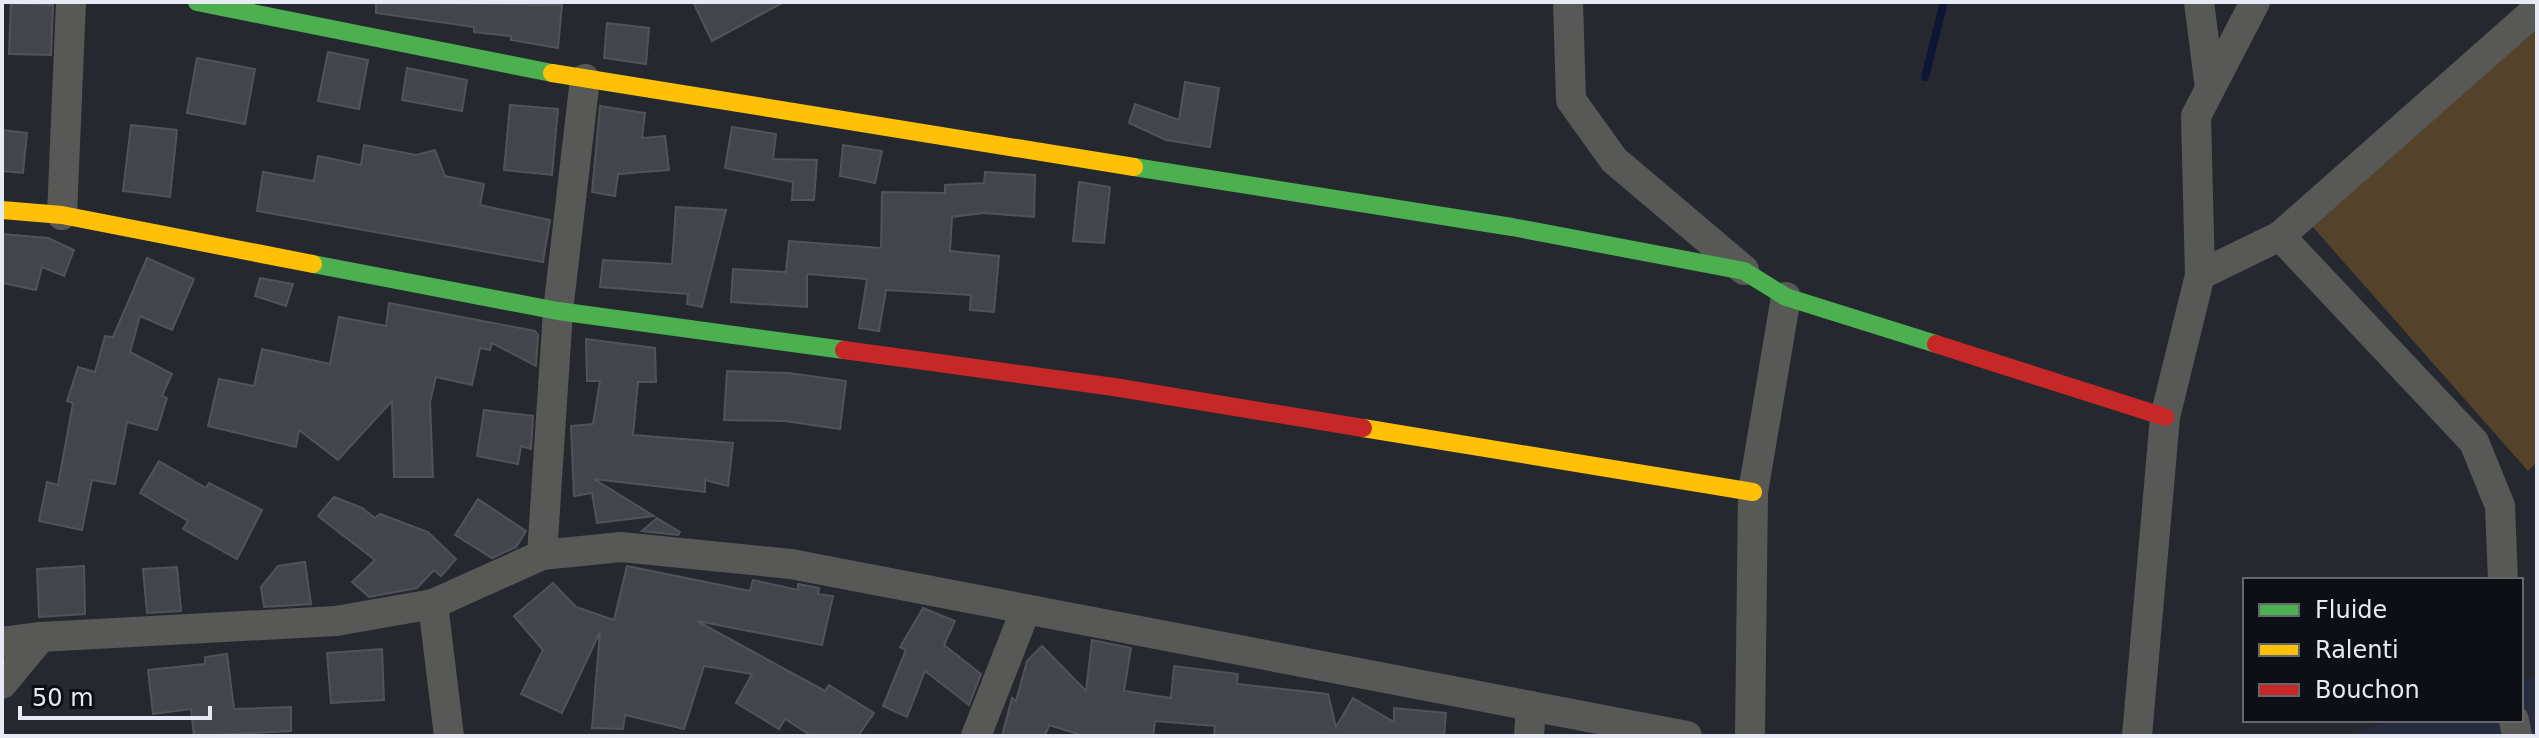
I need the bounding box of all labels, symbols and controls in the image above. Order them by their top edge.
legend [2243,578,2523,722]
text: Fluide [2315,596,2387,624]
text: Ralenti [2315,636,2399,664]
scale bar [20,670,210,720]
text: Bouchon [2315,676,2420,704]
text: 50 m [32,684,94,712]

